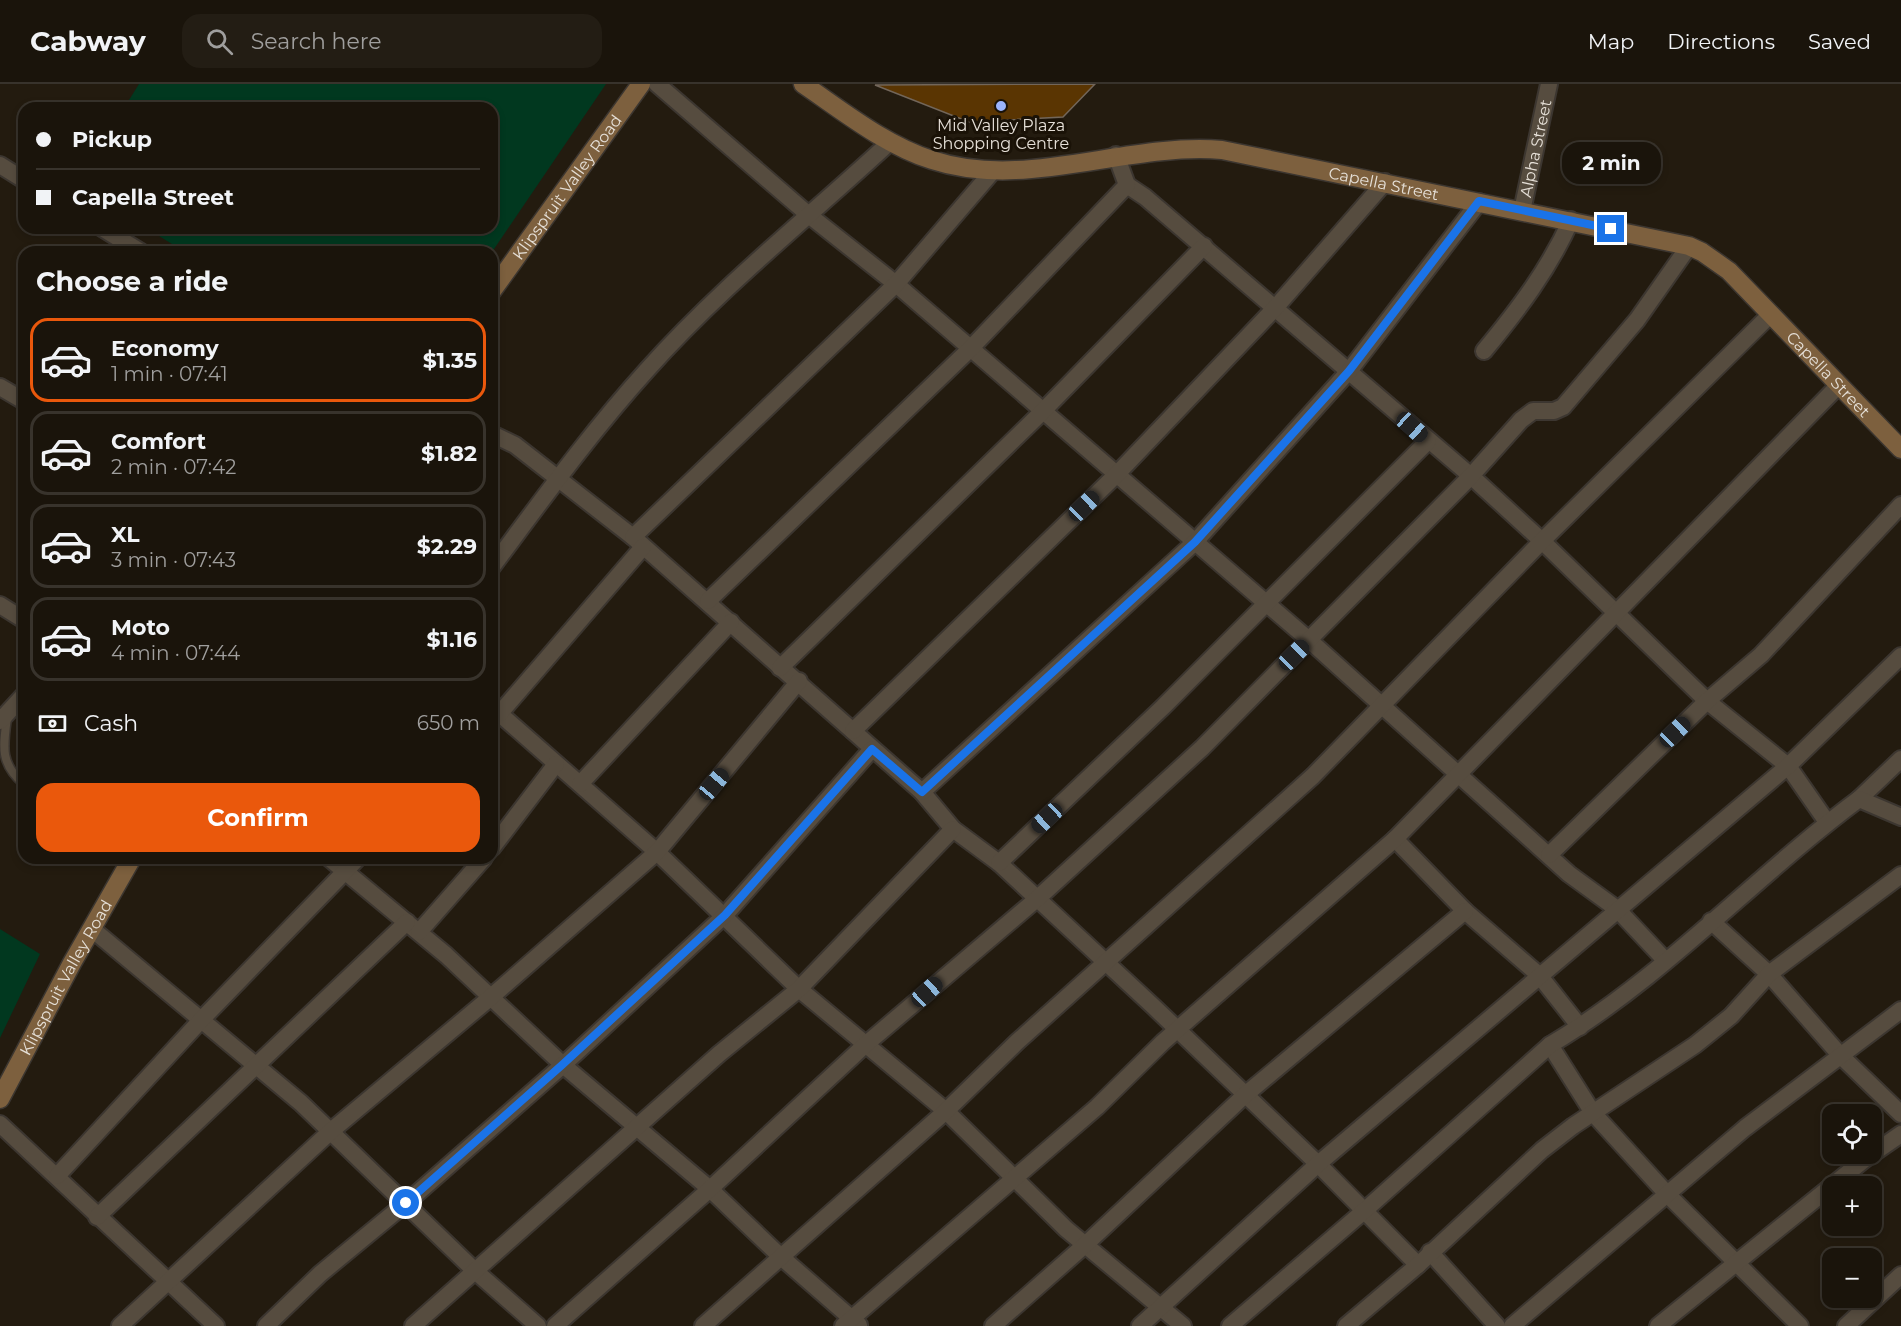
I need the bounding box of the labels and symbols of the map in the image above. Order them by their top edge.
street label: Alpha Street [1516,97,1556,199]
marker: Mid Valley Plaza Shopping Centre [994,99,1008,113]
street label: Klipspruit Valley Road [509,111,626,264]
place label: Mid Valley Plaza Shopping Centre [933,116,1069,153]
callout: 2 min [1562,142,1660,184]
street label: Capella Street [1327,163,1441,204]
route end [1597,215,1624,242]
street label: Capella Street [1782,327,1874,422]
car [1393,408,1431,446]
car [1065,487,1103,525]
car [1275,636,1313,674]
car [1656,713,1694,751]
car [696,764,732,804]
car [1028,799,1066,837]
street label: Klipspruit Valley Road [16,897,116,1059]
car [908,973,946,1011]
route start [392,1189,419,1216]

